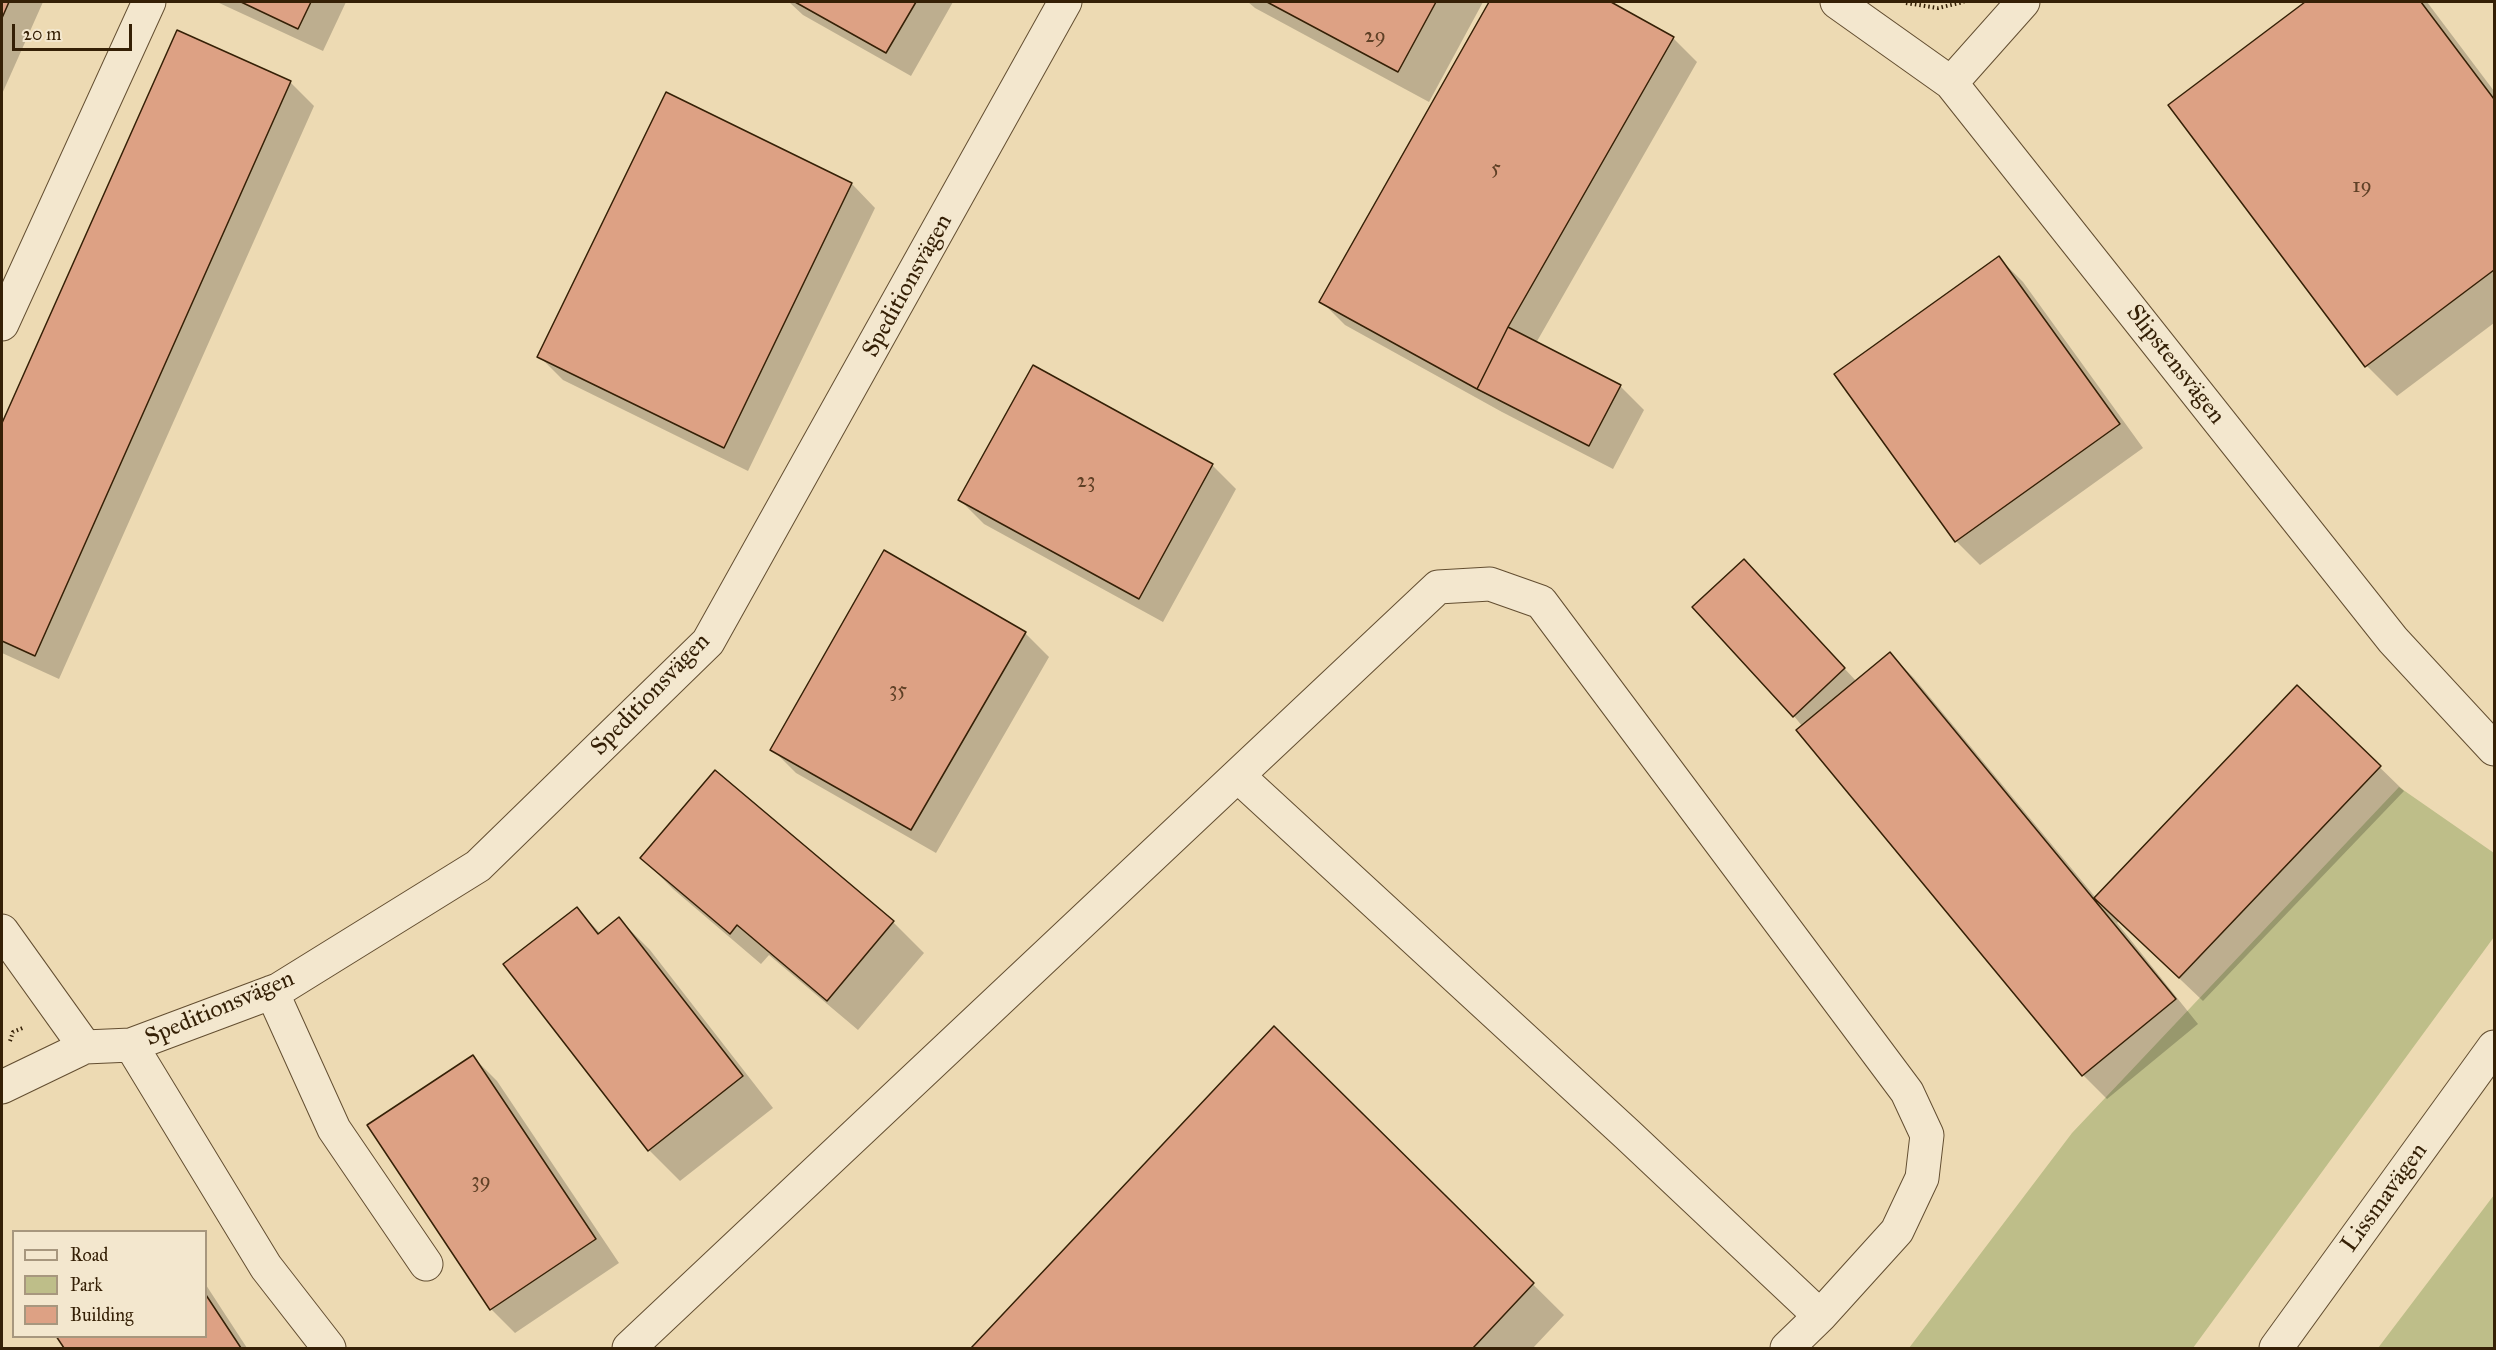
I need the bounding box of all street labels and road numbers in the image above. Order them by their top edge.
street label: Speditionsvägen [857,209,959,363]
street label: Slipstensvägen [2119,300,2231,430]
street label: Speditionsvägen [585,628,717,762]
street label: Speditionsvägen [141,965,299,1053]
street label: Lissmavägen [2336,1138,2434,1258]

